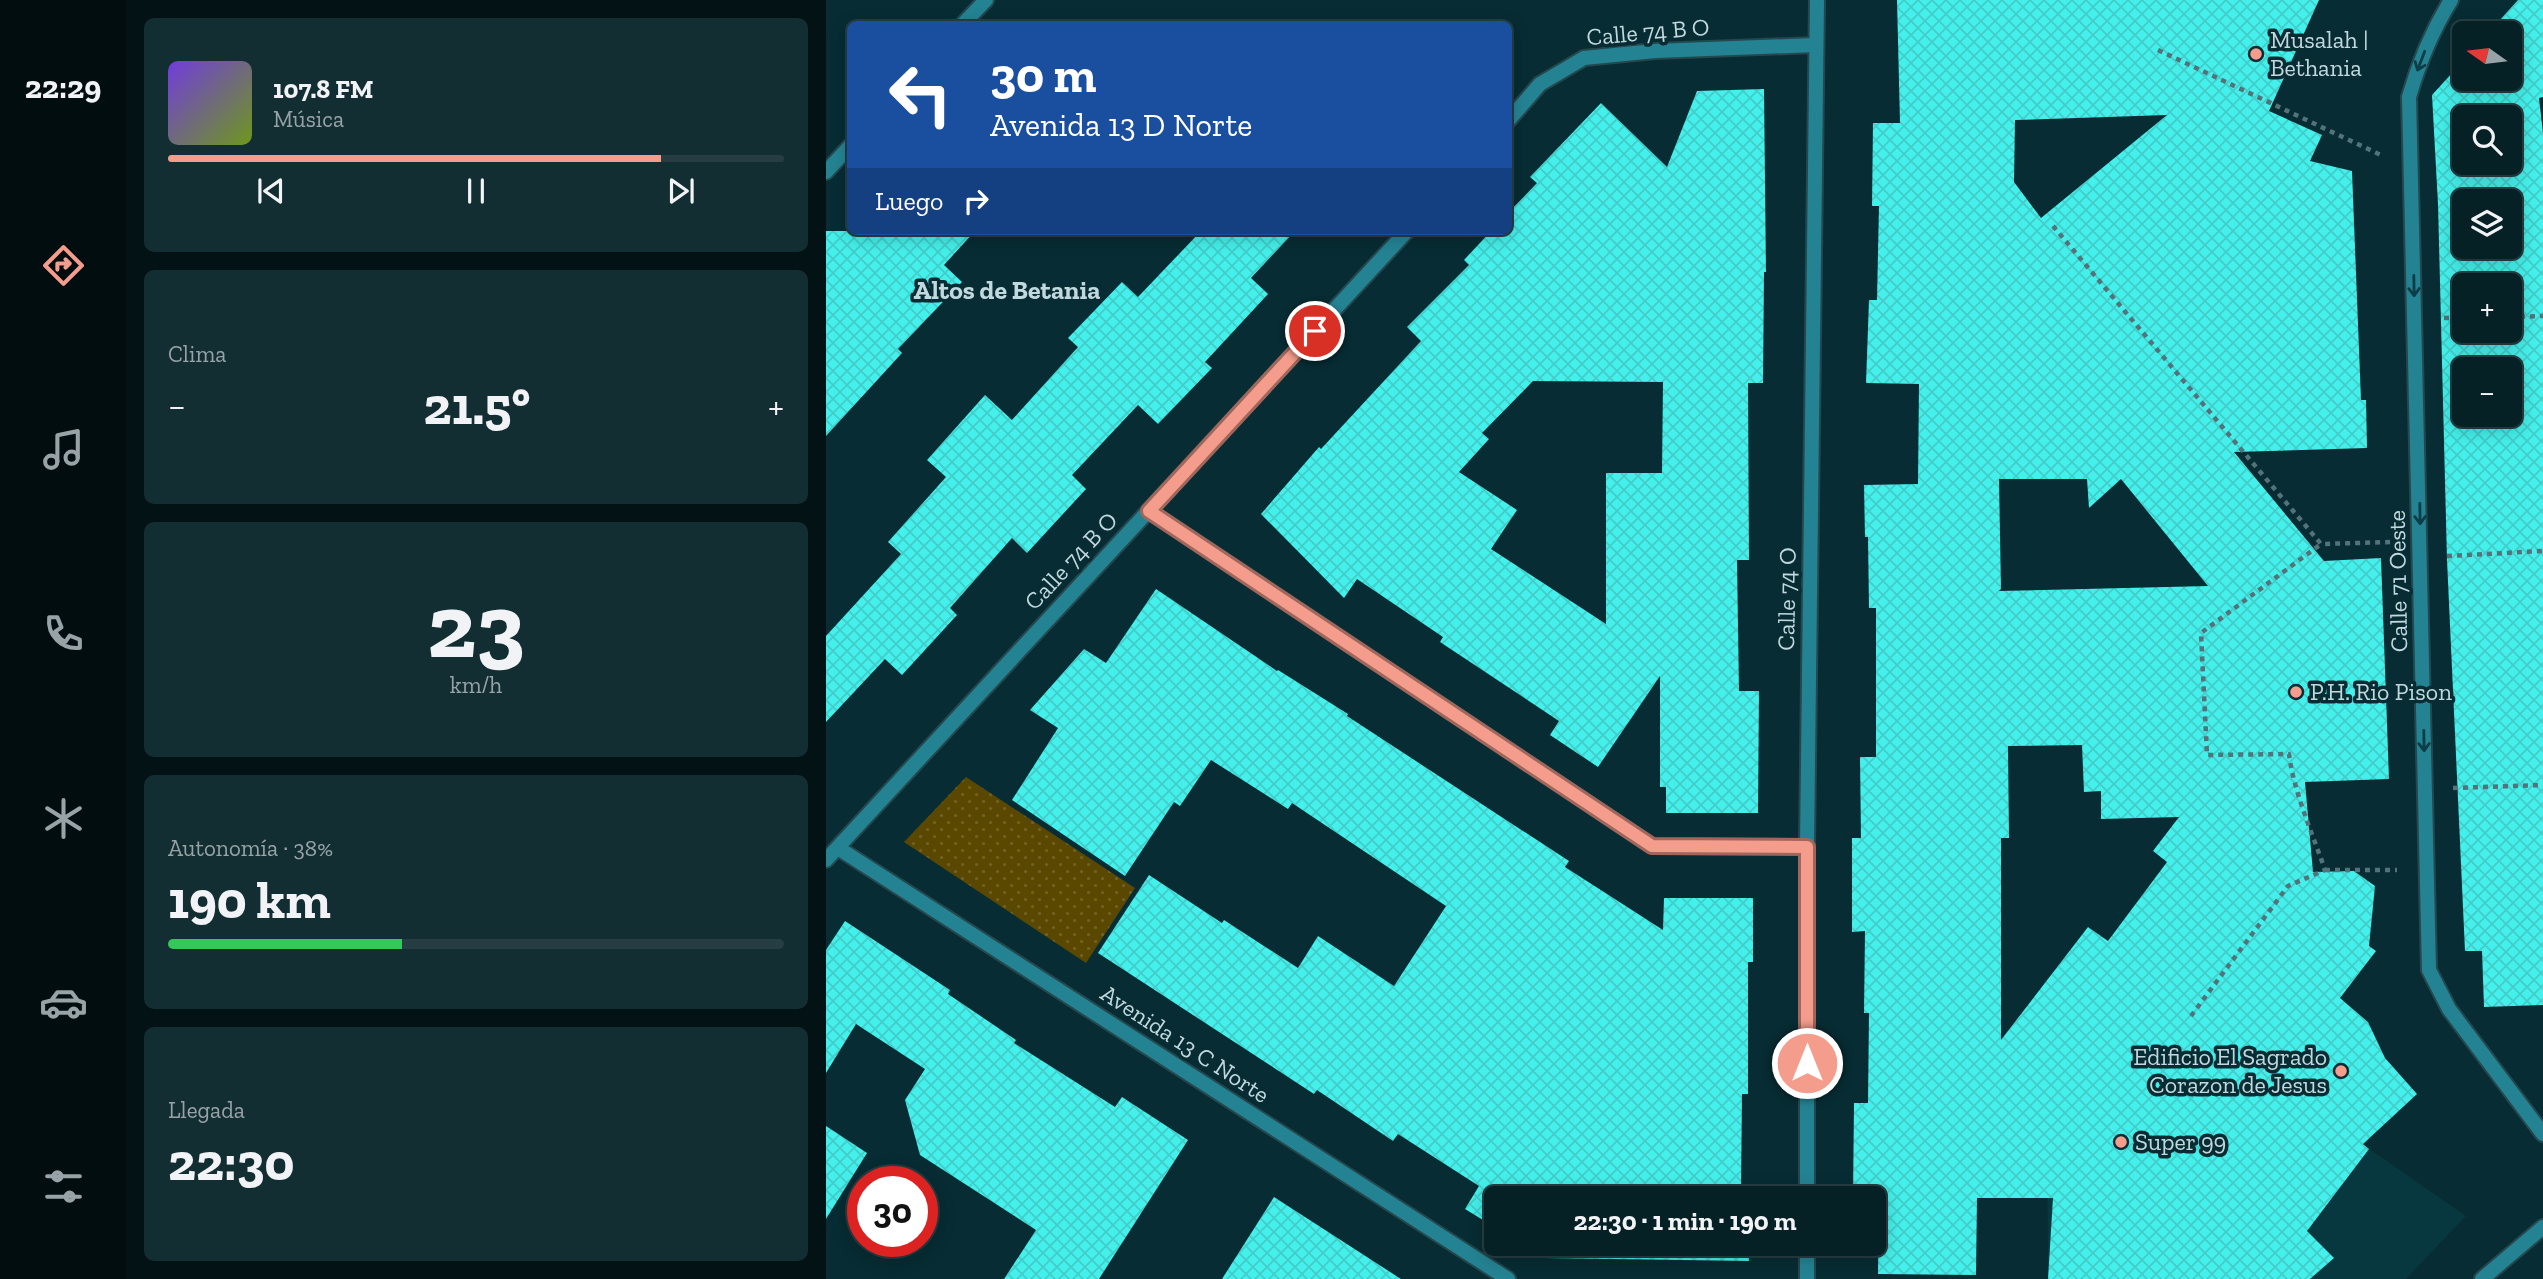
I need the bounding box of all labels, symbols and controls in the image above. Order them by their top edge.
street label: Calle 74 B O [1585,12,1711,51]
north arrow [2452,21,2522,91]
map controls [2452,21,2522,427]
place label: Musalah | Bethania [2270,25,2368,82]
text: 30 m [990,46,1096,105]
marker: Musalah | Bethania [2248,46,2264,62]
icon: left [875,49,966,140]
one-way arrow [2413,49,2426,71]
text: 22:29 [25,68,101,106]
text: 107.8 FM [273,73,373,105]
text: Música [273,105,344,133]
button: search [2452,105,2522,175]
text: Avenida 13 D Norte [990,106,1252,144]
icon: previous [252,172,290,210]
icon: pause [457,172,495,210]
icon: next [662,172,700,210]
icon: right [957,182,995,220]
text: Luego [875,185,943,217]
button: layers [2452,189,2522,259]
icon: directions [39,241,88,290]
button: + [2452,273,2522,343]
district label: Altos de Betania [914,274,1100,306]
one-way arrow [2407,275,2421,298]
pin [1285,301,1345,361]
icon: arrive [1296,312,1334,350]
text: Clima [168,340,226,368]
button: − [2452,357,2522,427]
text: 21.5° [423,375,530,437]
text: − [168,383,186,429]
text: + [768,383,784,429]
icon: music [39,425,88,474]
one-way arrow [2413,502,2426,525]
street label: Calle 74 B O [1018,506,1123,616]
street label: Calle 71 Oeste [2382,510,2413,652]
street label: Calle 74 O [1771,547,1802,651]
text: 23 [427,571,525,680]
icon: phone [39,609,88,658]
text: km/h [450,671,502,699]
place label: P.H. Rio Pison [2310,677,2452,706]
marker: P.H. Rio Pison [2288,684,2304,700]
one-way arrow [2417,730,2431,753]
icon: climate [39,794,88,843]
text: Autonomía · 38% [168,834,333,862]
text: 190 km [168,869,331,931]
icon: car [39,978,88,1027]
street label: Avenida 13 C Norte [1095,978,1275,1109]
position arrow [1770,1026,1844,1100]
place label: Edificio El Sagrado Corazon de Jesus [2133,1042,2327,1099]
marker: Edificio El Sagrado Corazon de Jesus [2333,1063,2349,1079]
text: Llegada [168,1096,245,1124]
place label: Super 99 [2135,1127,2226,1156]
text: 22:30 [168,1131,294,1193]
marker: Super 99 [2113,1134,2129,1150]
icon: filters [39,1162,88,1211]
speed limit sign: 30 [847,1166,938,1257]
text: 22:30 · 1 min · 190 m [1574,1205,1796,1237]

